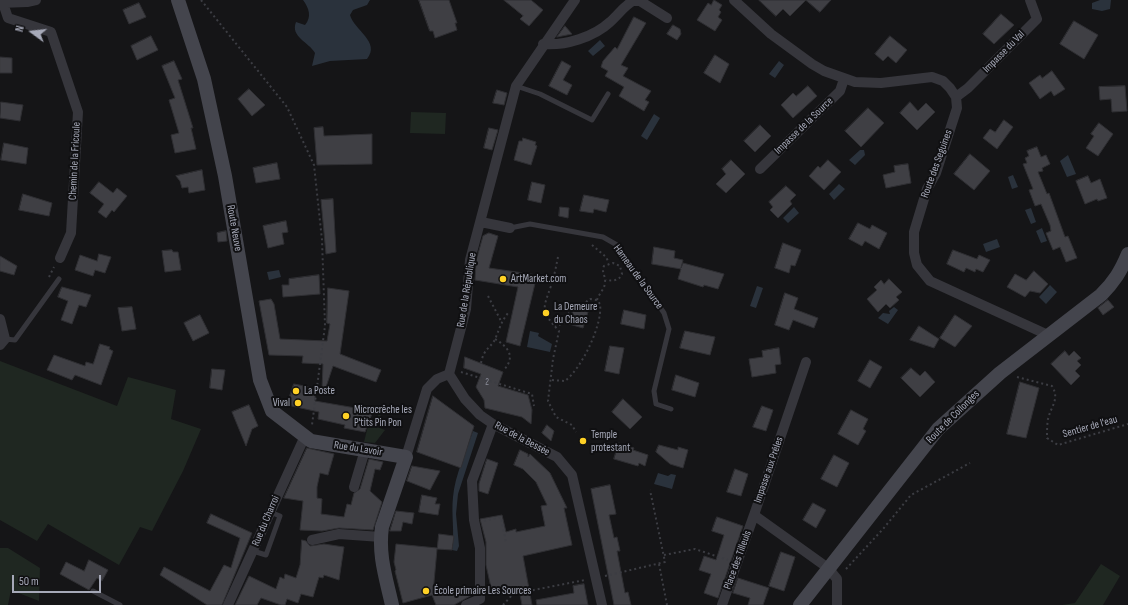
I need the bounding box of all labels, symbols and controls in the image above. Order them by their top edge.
north arrow [12,12,52,52]
text: N [13,24,27,33]
street label: Impasse du Val [980,28,1028,76]
street label: Impasse de la Source [772,95,836,157]
street label: Chemin de la Fricoule [66,122,84,200]
street label: Route des Seguines [919,128,955,200]
street label: Route Neuve [223,204,245,252]
street label: Hameau de la Source [610,242,666,312]
street label: Rue de la République [455,252,479,328]
place label: ArtMarket.com [511,272,566,286]
marker: ArtMarket.com [498,274,508,284]
place label: La Demeure du Chaos [554,300,597,326]
marker: La Demeure du Chaos [541,308,551,318]
house number: 2 [485,378,489,388]
place label: La Poste [304,384,335,398]
marker: La Poste [291,386,301,396]
street label: Route de Collonges [924,388,982,446]
place label: Vival [273,396,290,410]
marker: Vival [293,398,303,408]
place label: Microcrêche les P'tits Pin Pon [354,403,412,429]
marker: Microcrêche les P'tits Pin Pon [341,411,351,421]
street label: Sentier de l'eau [1061,413,1119,441]
street label: Rue de la Bessée [492,419,552,459]
place label: Temple protestant [591,428,630,454]
street label: Impasse aux Prêles [751,435,787,505]
marker: Temple protestant [578,436,588,446]
street label: Rue du Lavoir [333,439,383,459]
street label: Rue du Charroi [249,494,283,548]
street label: Place des Tilleuls [721,529,755,591]
scale bar [14,567,103,593]
text: 50 m [19,574,39,589]
place label: École primaire Les Sources [434,584,532,598]
marker: École primaire Les Sources [421,586,431,596]

